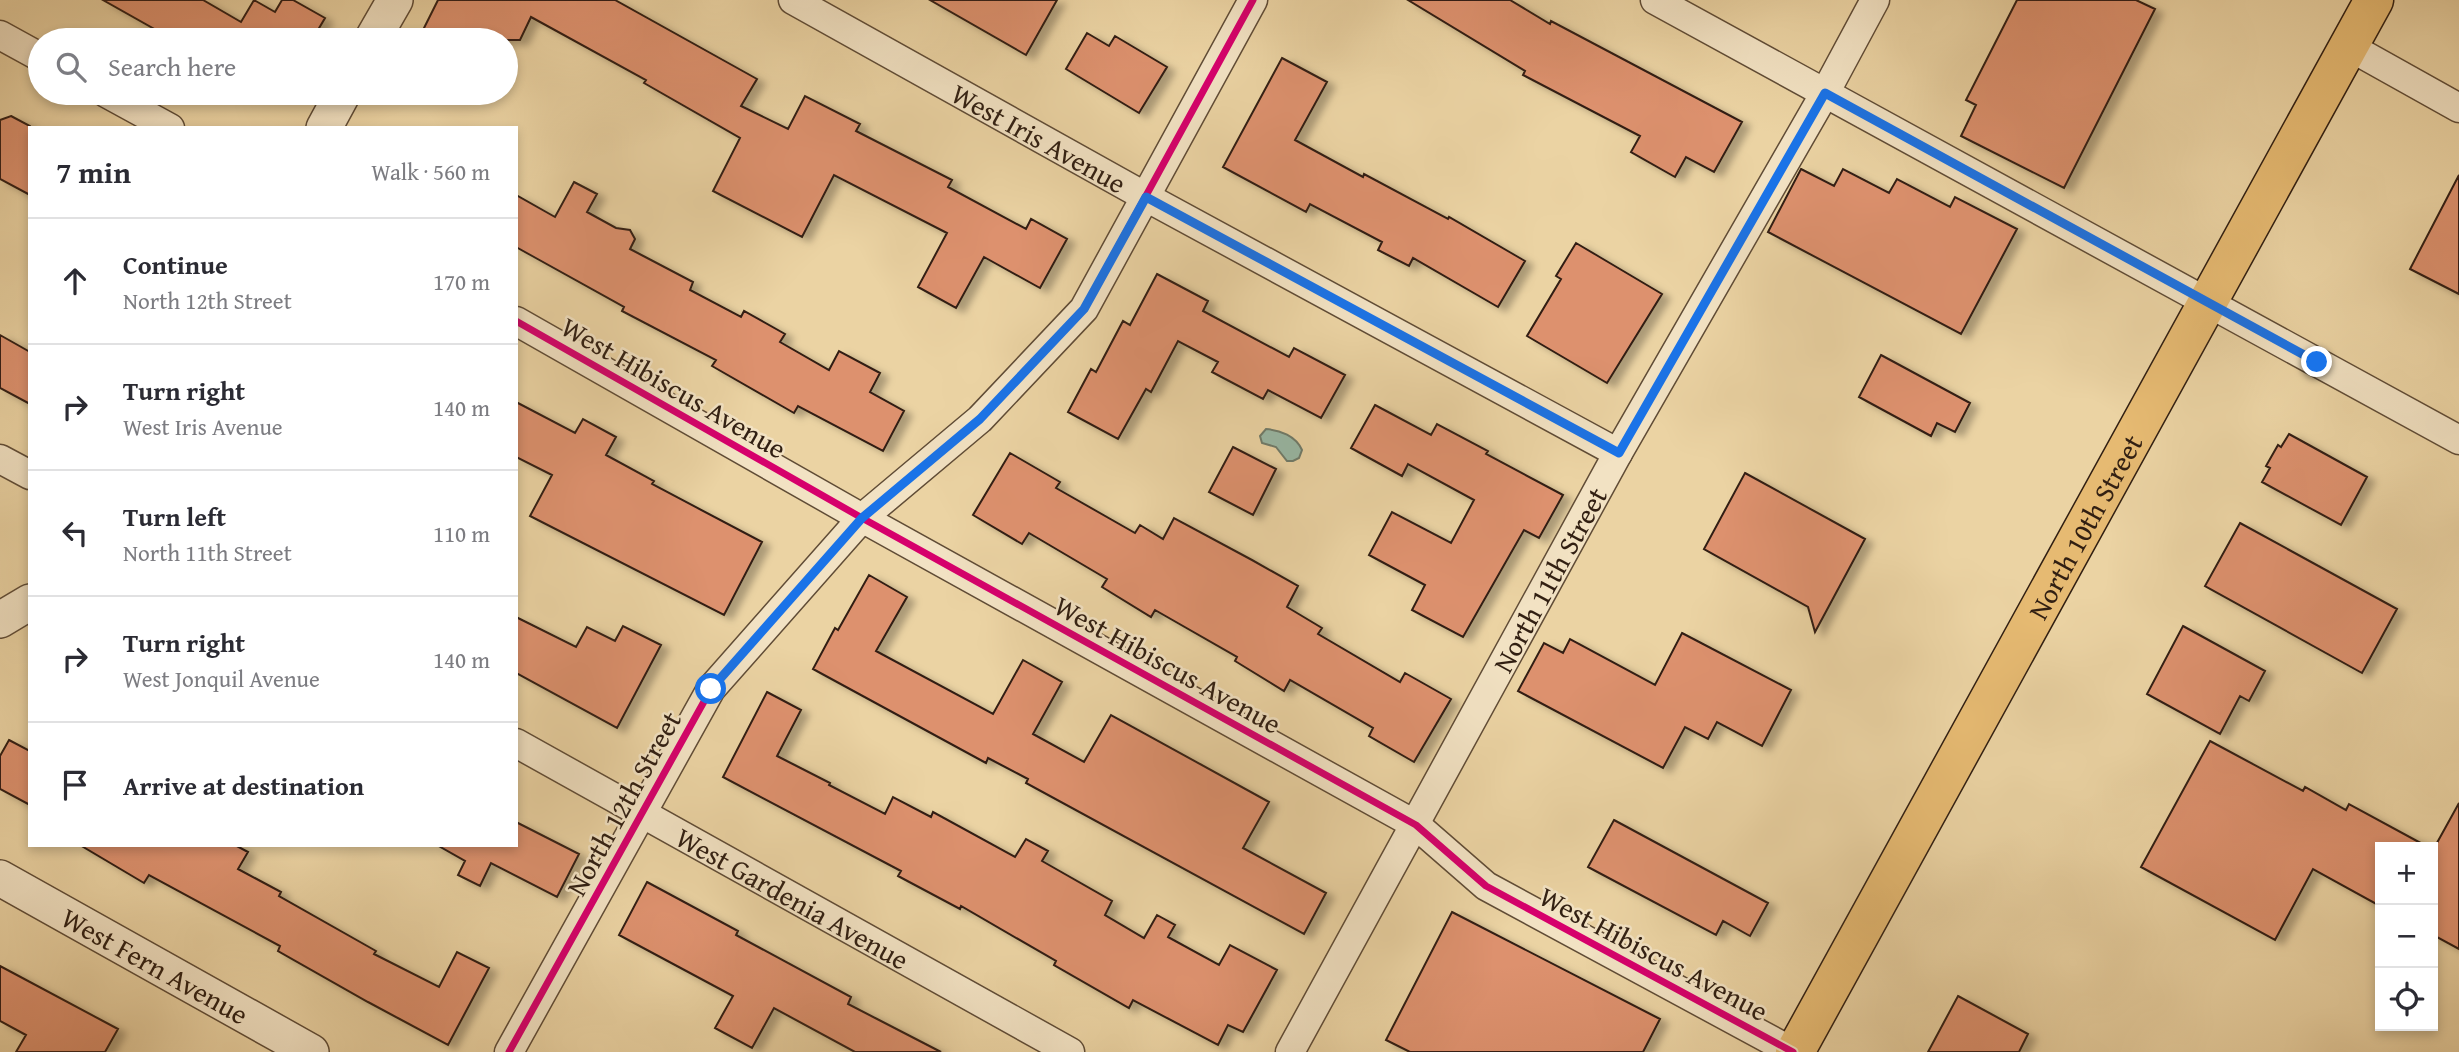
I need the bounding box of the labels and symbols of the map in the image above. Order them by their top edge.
street label: West Iris Avenue [944,72,1134,203]
street label: West Hibiscus Avenue [554,306,794,468]
route end [2301,346,2332,377]
street label: North 10th Street [2017,426,2152,626]
street label: North 11th Street [1482,479,1616,679]
street label: West Hibiscus Avenue [1047,585,1289,743]
route start [695,673,726,704]
street label: North 12th Street [555,703,691,903]
street label: West Gardenia Avenue [669,816,917,979]
street label: West Hibiscus Avenue [1532,875,1776,1031]
street label: West Fern Avenue [54,896,256,1034]

